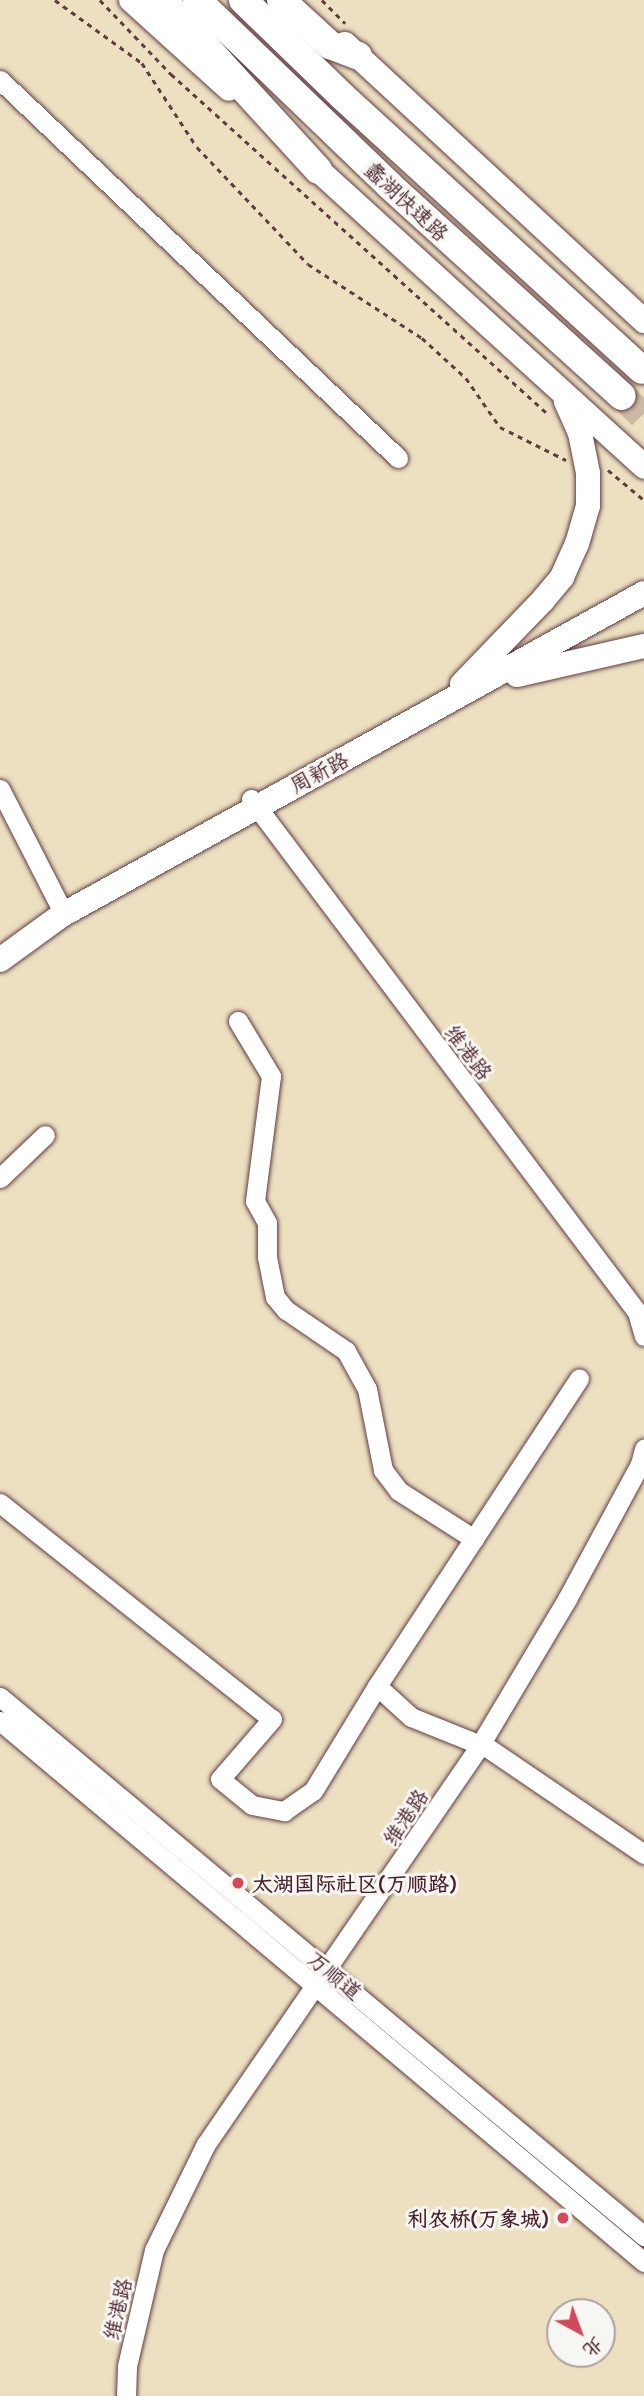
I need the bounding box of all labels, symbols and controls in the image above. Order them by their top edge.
street label: 蠡湖快速路 [360,156,454,246]
street label: 周新路 [285,746,353,798]
street label: 维港路 [440,1019,498,1085]
street label: 维港路 [377,1784,433,1850]
place label: 太湖国际社区(万顺路) [252,1870,457,1896]
marker: 太湖国际社区(万顺路) [230,1875,246,1891]
street label: 万顺道 [303,1945,367,2005]
place label: 利农桥(万象城) [407,2205,549,2231]
marker: 利农桥(万象城) [555,2210,571,2226]
street label: 维港路 [98,2275,136,2343]
north arrow [546,2298,616,2368]
text: 北 [578,2332,609,2363]

